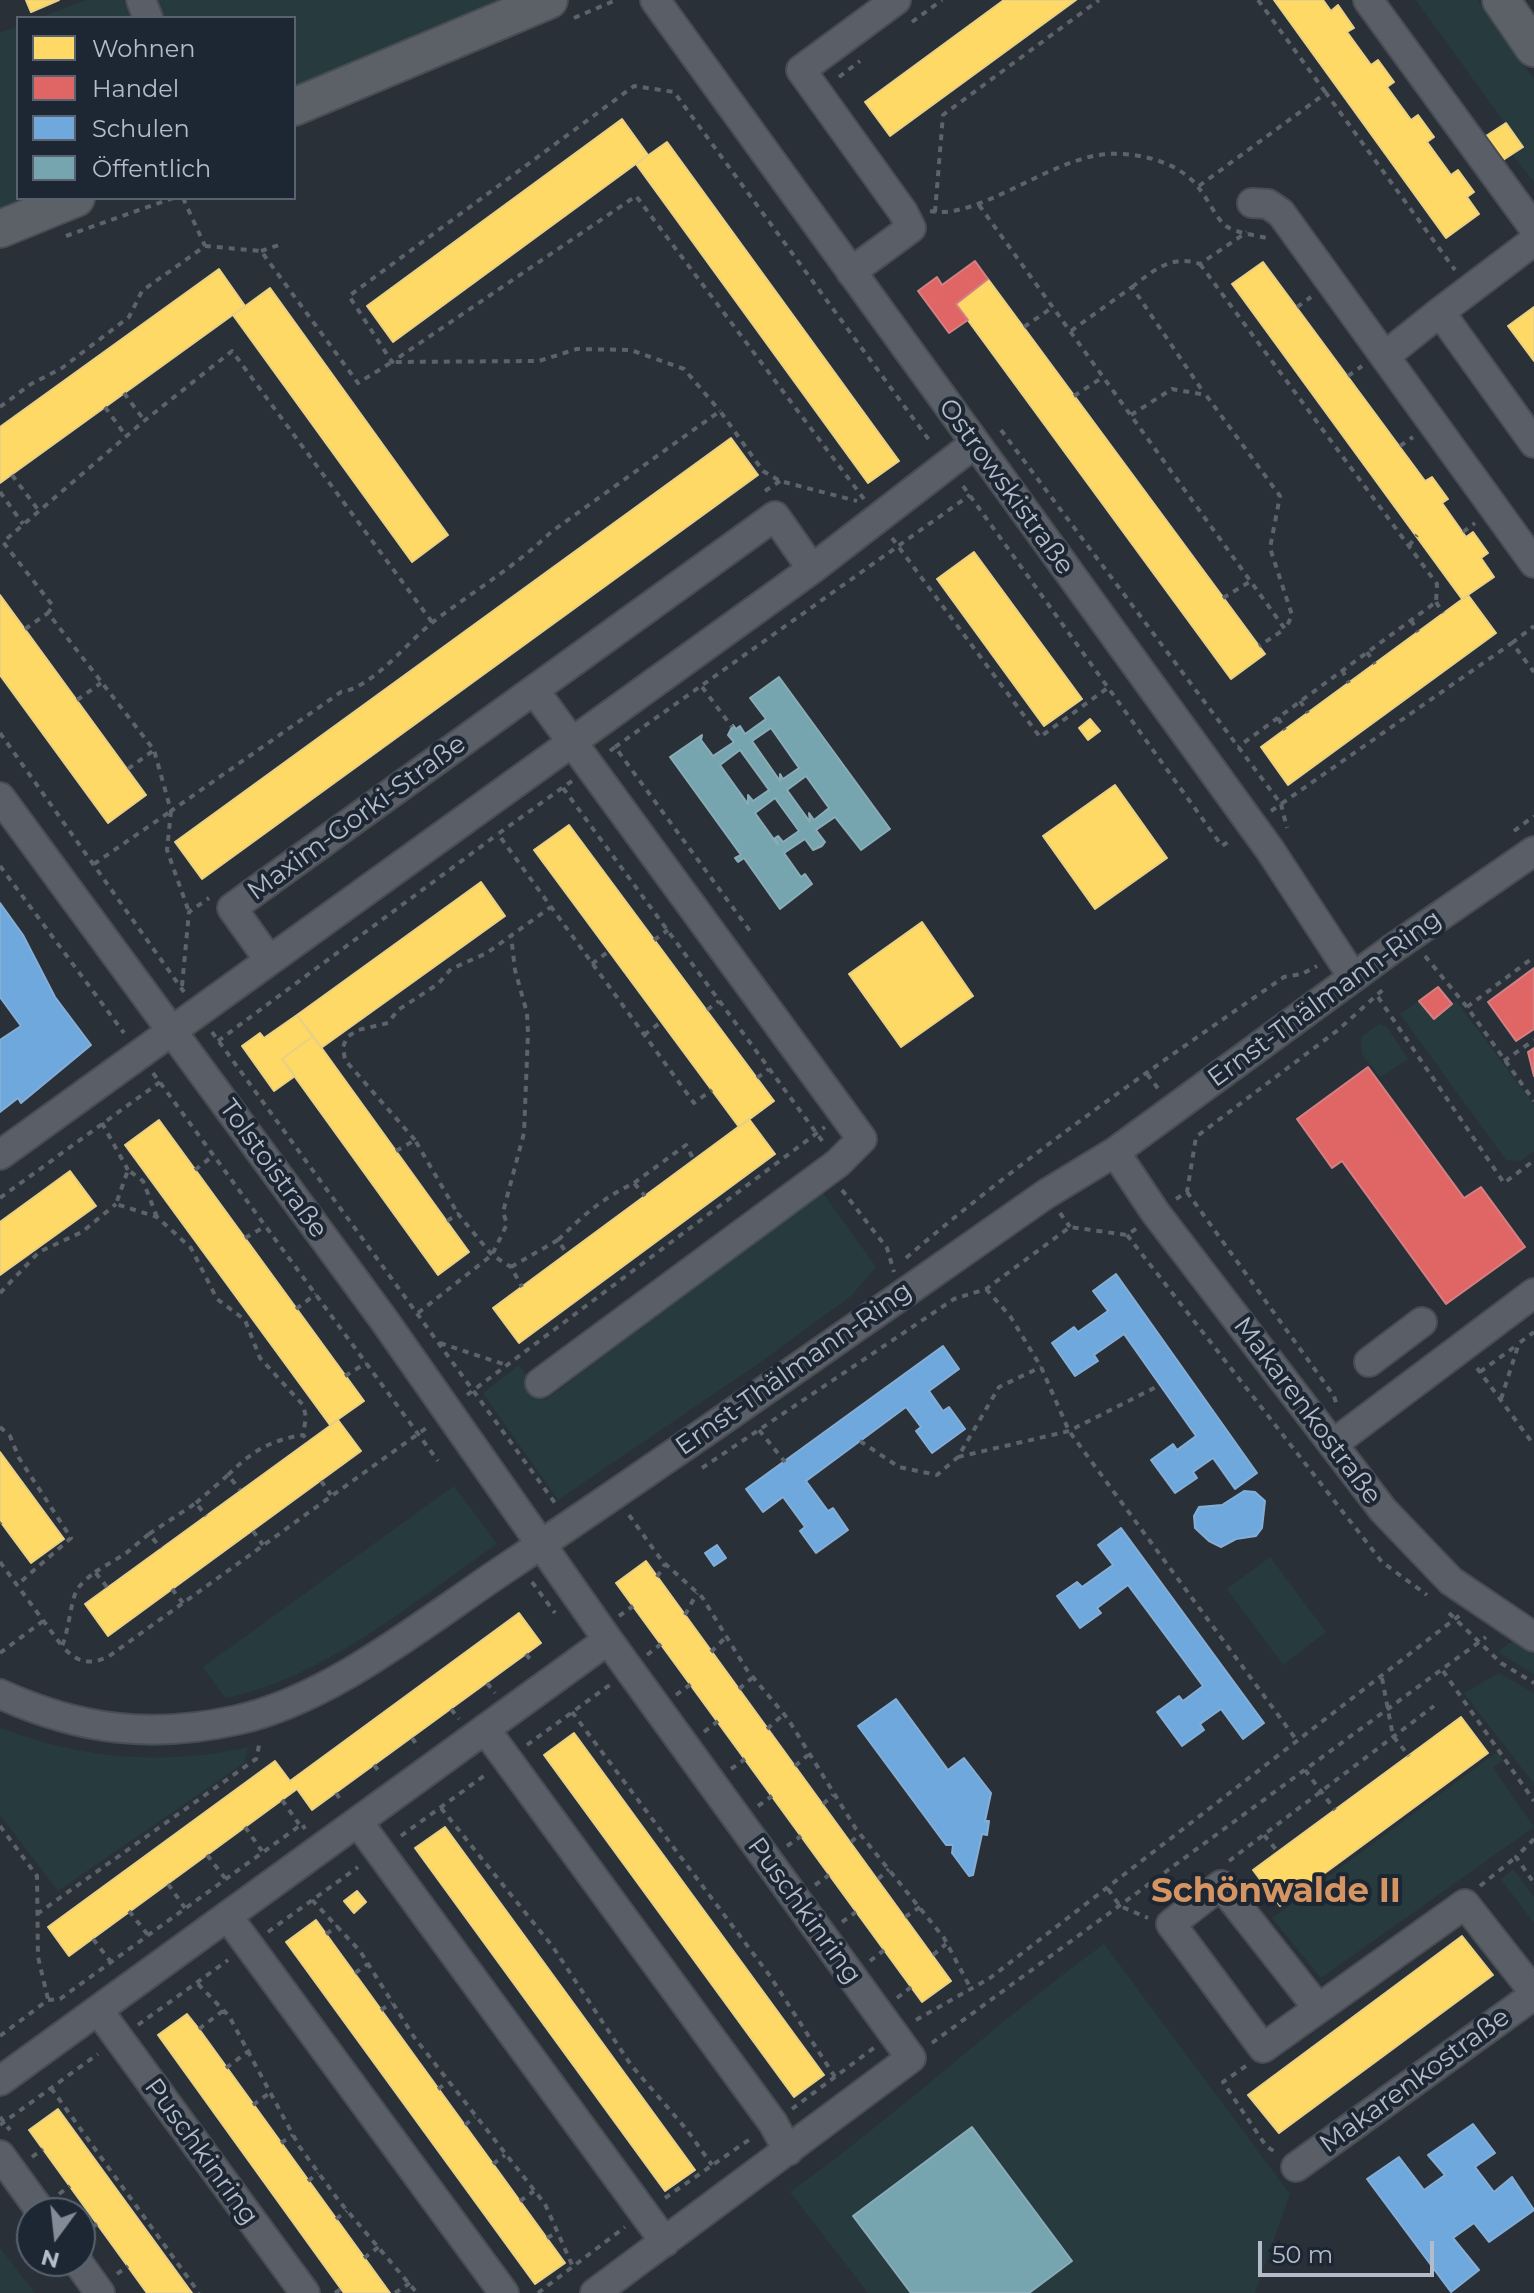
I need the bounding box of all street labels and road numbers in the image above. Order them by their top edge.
street label: Ostrowskistraße [932,393,1080,581]
street label: Maxim-Gorki-Straße [242,728,472,908]
street label: Ernst-Thälmann-Ring [1202,904,1448,1094]
street label: Tolstoistraße [212,1094,334,1244]
street label: Ernst-Thälmann-Ring [670,1276,918,1462]
street label: Makarenkostraße [1226,1311,1388,1511]
street label: Puschkinring [740,1832,868,1990]
street label: Makarenkostraße [1314,2002,1516,2160]
street label: Puschkinring [137,2073,265,2231]

